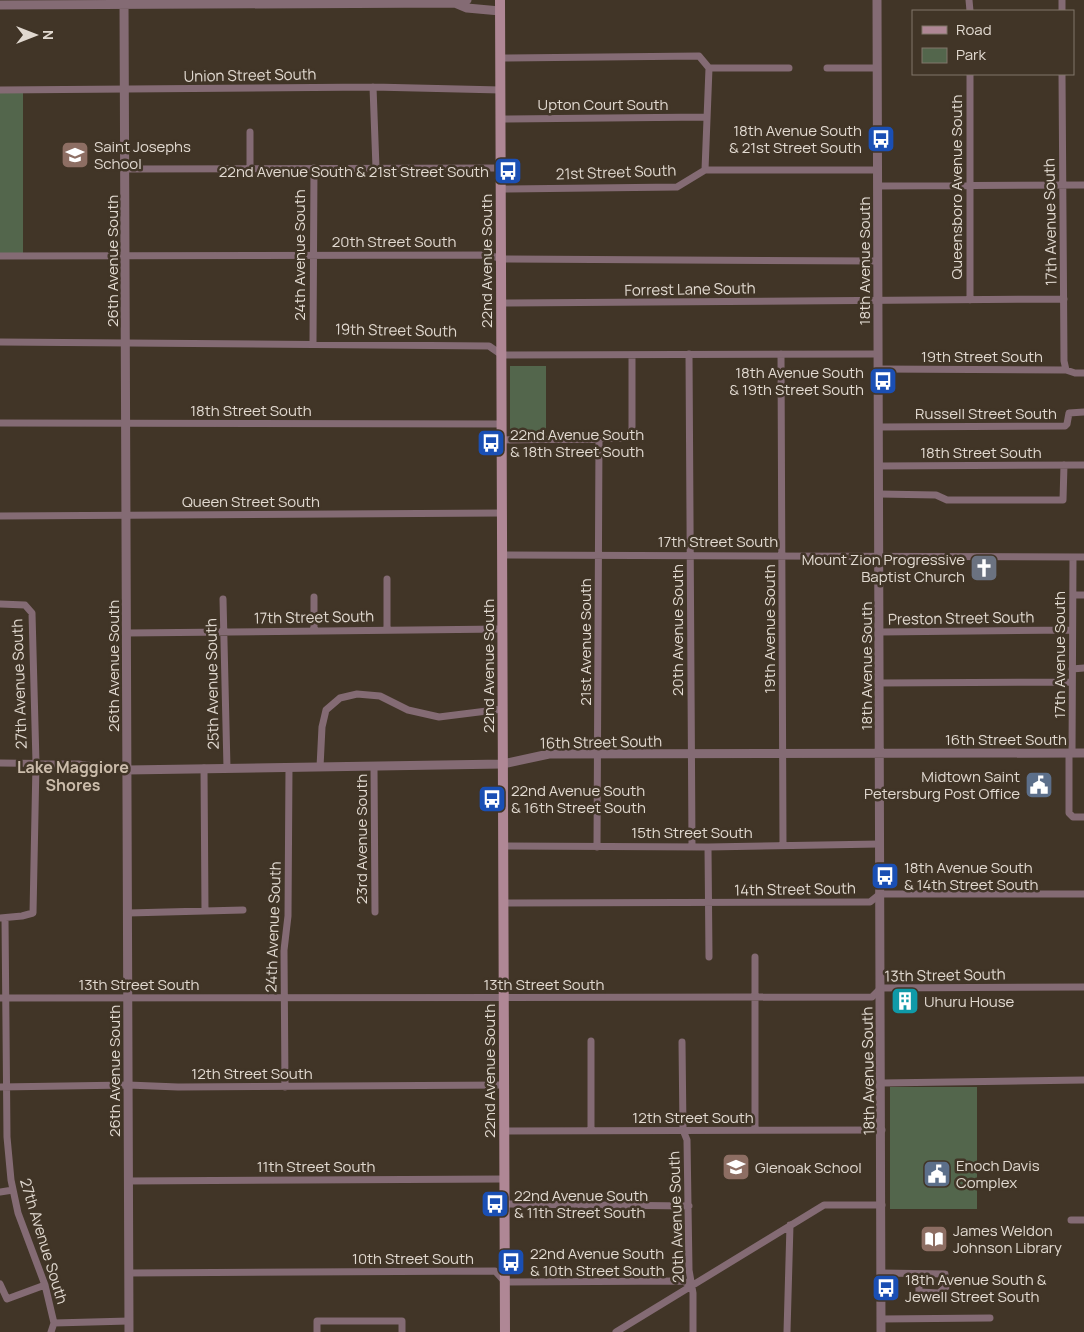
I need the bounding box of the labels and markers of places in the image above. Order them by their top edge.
place label: 18th Avenue South & 21st Street South [729,120,862,158]
bus stop icon: 18th Avenue South & 21st Street South [866,124,896,154]
place label: Saint Josephs School [94,136,191,174]
school or university icon: Saint Josephs School [60,140,90,170]
bus stop icon: 22nd Avenue South & 21st Street South [493,156,523,186]
place label: 22nd Avenue South & 21st Street South [219,161,489,182]
place label: 18th Avenue South & 19th Street South [729,362,864,400]
bus stop icon: 18th Avenue South & 19th Street South [868,366,898,396]
place label: 22nd Avenue South & 18th Street South [510,424,644,462]
bus stop icon: 22nd Avenue South & 18th Street South [476,428,506,458]
place label: Mount Zion Progressive Baptist Church [802,549,965,587]
church icon: Mount Zion Progressive Baptist Church [969,553,999,583]
place label: Midtown Saint Petersburg Post Office [864,766,1020,804]
public building icon: Midtown Saint Petersburg Post Office [1024,770,1054,800]
place label: 22nd Avenue South & 16th Street South [511,780,646,818]
bus stop icon: 22nd Avenue South & 16th Street South [477,784,507,814]
place label: 18th Avenue South & 14th Street South [904,857,1038,895]
bus stop icon: 18th Avenue South & 14th Street South [870,861,900,891]
building icon: Uhuru House [890,986,920,1016]
place label: Uhuru House [924,991,1015,1012]
school or university icon: Glenoak School [721,1152,751,1182]
place label: Enoch Davis Complex [956,1155,1040,1193]
place label: Glenoak School [755,1157,862,1178]
public building icon: Enoch Davis Complex [922,1159,952,1189]
place label: 22nd Avenue South & 11th Street South [514,1185,648,1223]
bus stop icon: 22nd Avenue South & 11th Street South [480,1189,510,1219]
place label: James Weldon Johnson Library [953,1220,1062,1258]
library icon: James Weldon Johnson Library [919,1224,949,1254]
place label: 22nd Avenue South & 10th Street South [530,1243,665,1281]
bus stop icon: 22nd Avenue South & 10th Street South [496,1247,526,1277]
place label: 18th Avenue South & Jewell Street South [905,1269,1047,1307]
bus stop icon: 18th Avenue South & Jewell Street South [871,1273,901,1303]

